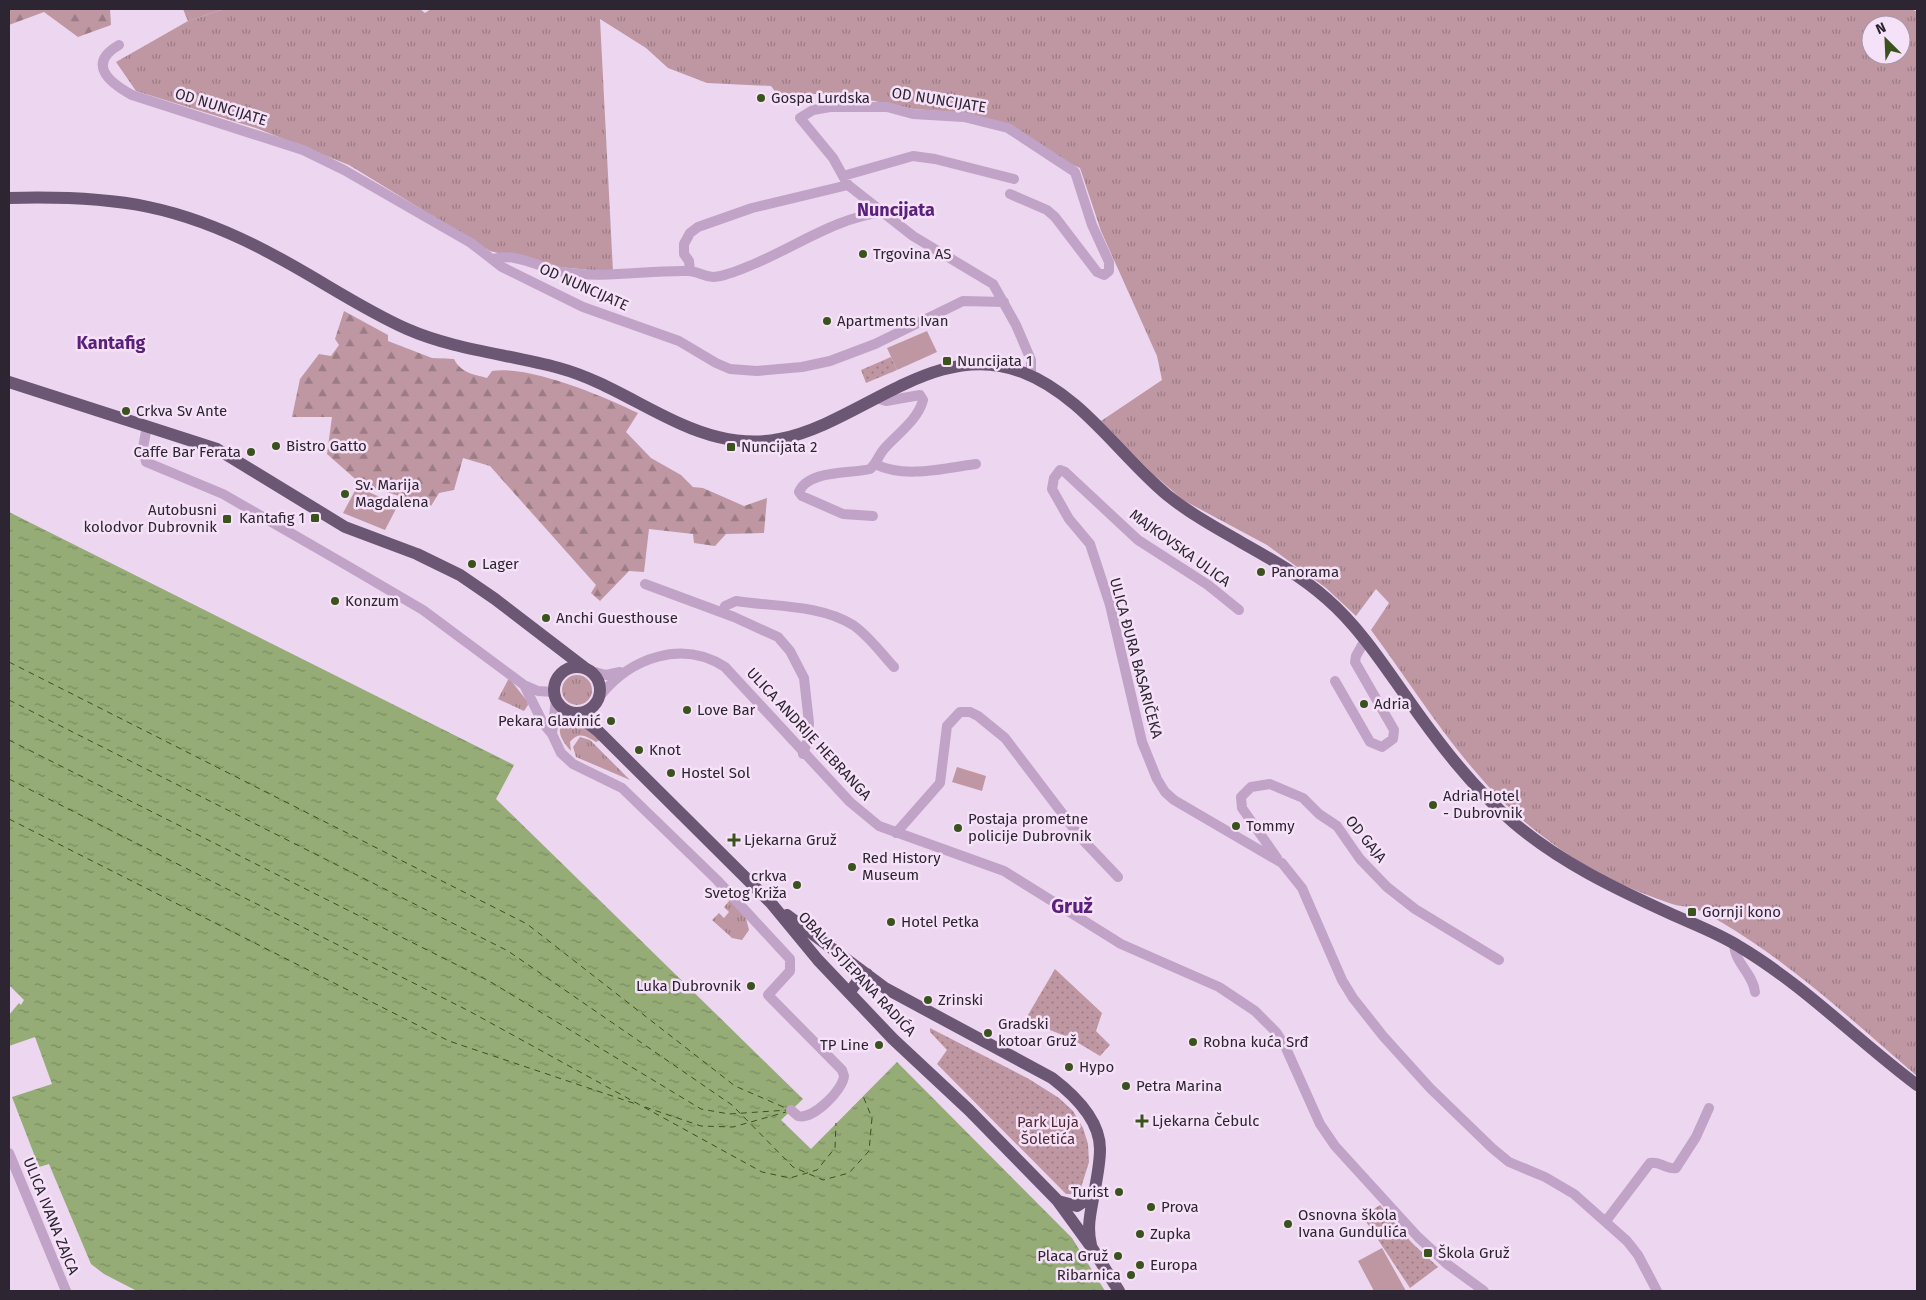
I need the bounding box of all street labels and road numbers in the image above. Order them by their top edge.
street label: OD NUNCIJATE [173,84,269,130]
street label: OD NUNCIJATE [890,84,988,116]
street label: OD NUNCIJATE [537,259,631,315]
street label: MAJKOVSKA ULICA [1126,505,1234,591]
street label: ULICA ĐURA BASARIČEKA [1106,576,1166,741]
street label: ULICA ANDRIJE HEBRANGA [743,664,875,804]
street label: OD GAJA [1342,812,1391,866]
street label: OBALA STJEPANA RADIĆA [794,908,920,1040]
street label: ULICA IVANA ZAJCA [19,1155,83,1278]

